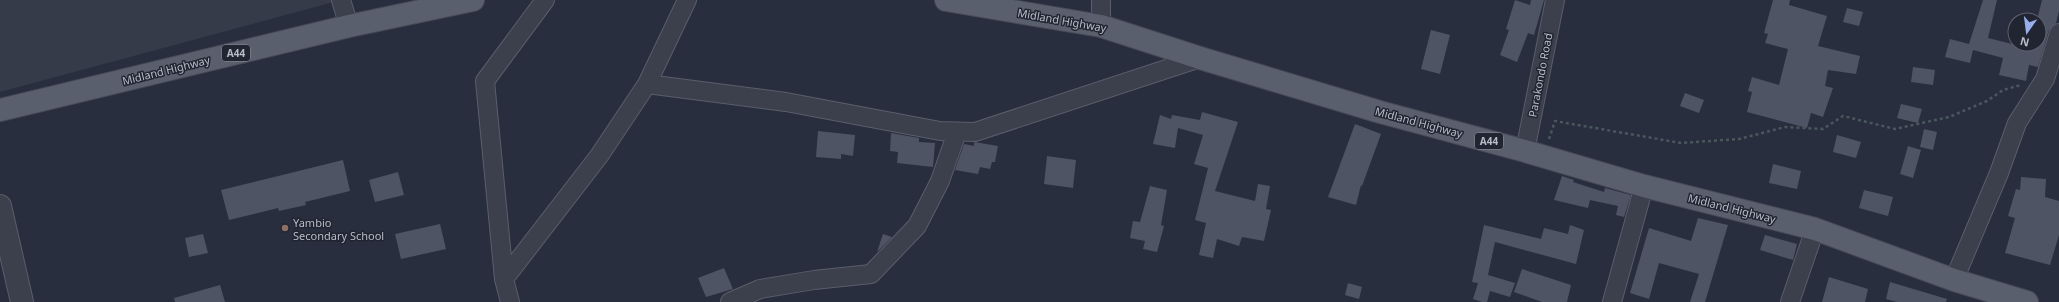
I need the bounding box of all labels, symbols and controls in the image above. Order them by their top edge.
street label: Midland Highway [1016,5,1108,35]
north arrow [2007,12,2047,52]
street label: Parakondo Road [1524,32,1556,118]
text: N [2018,34,2031,51]
road number: A44 [222,45,250,61]
street label: Midland Highway [121,52,212,88]
street label: Midland Highway [1374,103,1465,141]
road number: A44 [1475,133,1503,149]
street label: Midland Highway [1687,190,1778,226]
place label: Yambio Secondary School [293,215,384,243]
marker: Yambio Secondary School [280,223,290,233]

